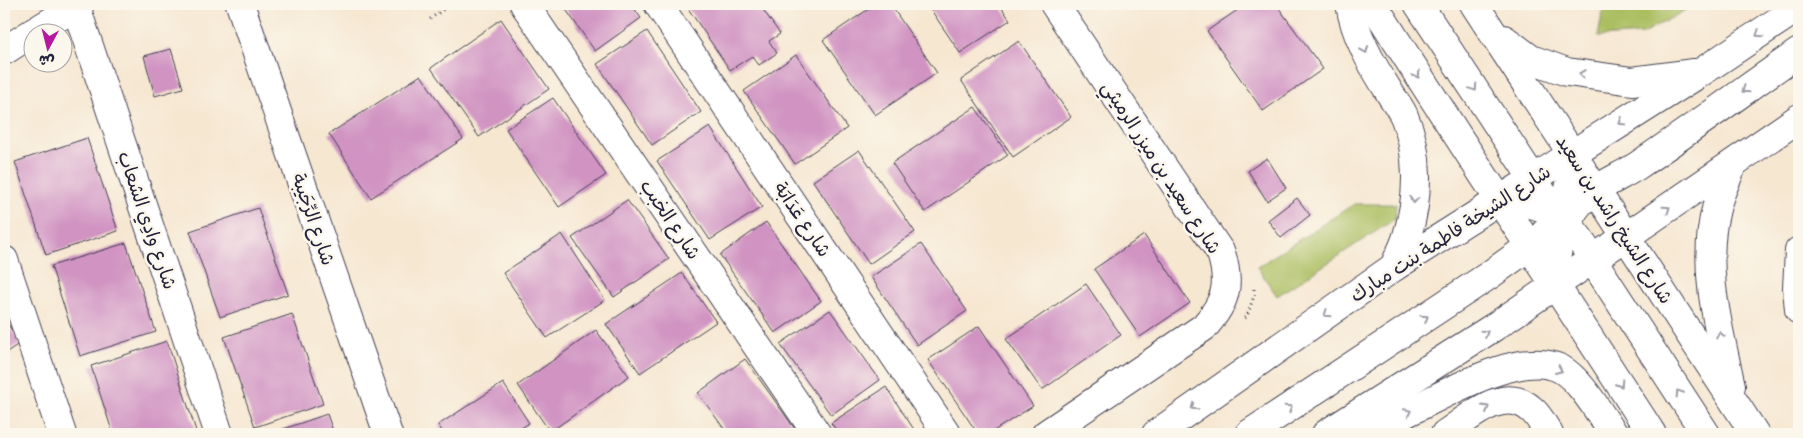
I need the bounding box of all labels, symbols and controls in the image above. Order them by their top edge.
north arrow [22,22,72,72]
one-way arrow [1755,28,1764,37]
one-way arrow [1358,45,1369,54]
text: ش [38,51,55,72]
one-way arrow [1411,69,1421,78]
one-way arrow [1578,69,1586,80]
street label: شارع سعيد بن ميزر الرميثي [1093,75,1228,261]
one-way arrow [1468,82,1477,92]
one-way arrow [1741,84,1751,93]
one-way arrow [1619,116,1628,125]
street label: شارع الشيخ راشد بن سعيد [1550,129,1680,309]
street label: شارع وادِي الشعاب [110,147,184,293]
street label: شارع الشيخة فاطمة بنت مبارك [1345,158,1556,309]
street label: شارع الرِّجَيبة [285,169,342,269]
street label: شارع الخبب [634,174,707,265]
street label: شارع عَدَابَة [767,176,838,262]
one-way arrow [1409,197,1420,205]
one-way arrow [1662,205,1671,215]
one-way arrow [1323,308,1333,317]
one-way arrow [1419,315,1429,324]
one-way arrow [1479,329,1488,339]
one-way arrow [1715,331,1726,339]
one-way arrow [1554,363,1563,374]
one-way arrow [1613,379,1623,388]
one-way arrow [1676,390,1685,399]
one-way arrow [1191,402,1200,410]
one-way arrow [1284,404,1293,414]
one-way arrow [1480,404,1489,414]
one-way arrow [1403,408,1412,418]

